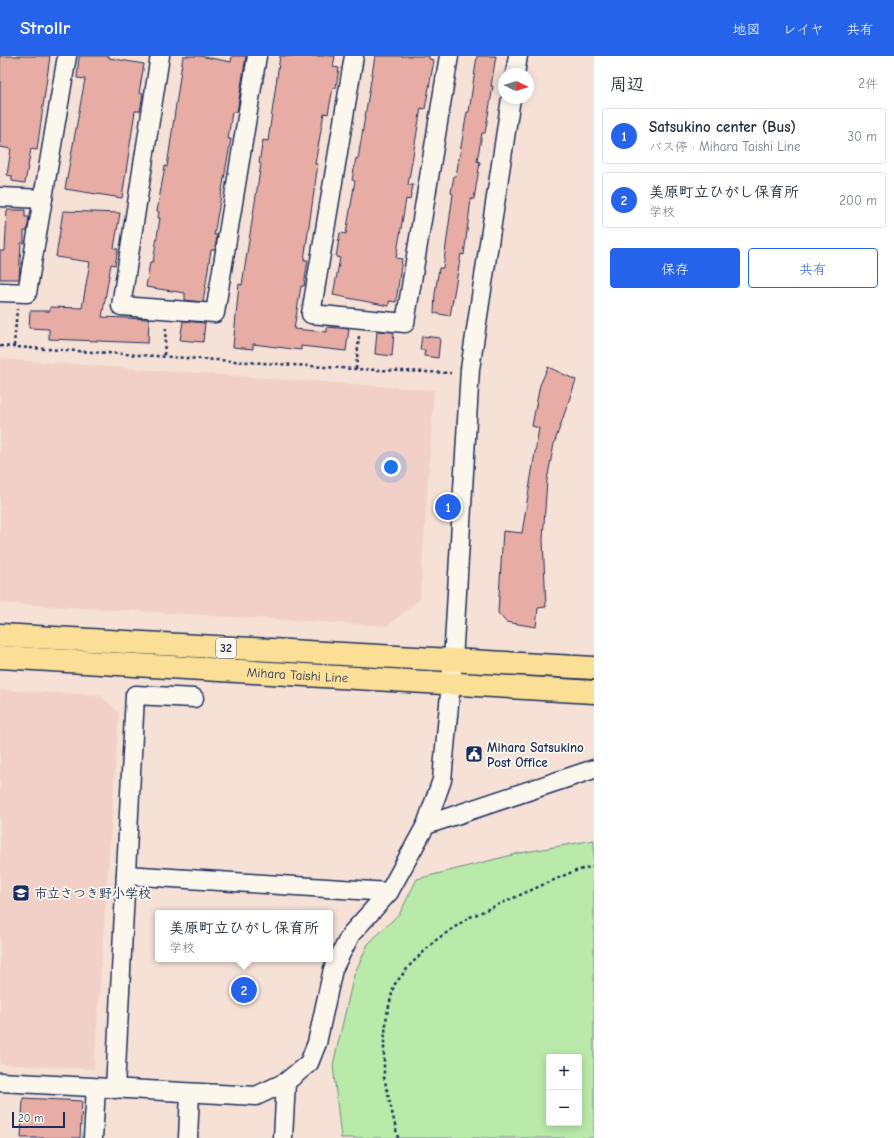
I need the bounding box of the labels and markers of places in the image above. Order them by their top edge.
pin: 1 [435,492,461,522]
place label: Mihara Satsukino Post Office [487,740,584,770]
public building icon: Mihara Satsukino Post Office [464,744,484,764]
school or university icon: 市立さつき野小学校 [11,883,31,903]
place label: 市立さつき野小学校 [34,886,151,901]
pin: 2 [231,975,257,1005]

